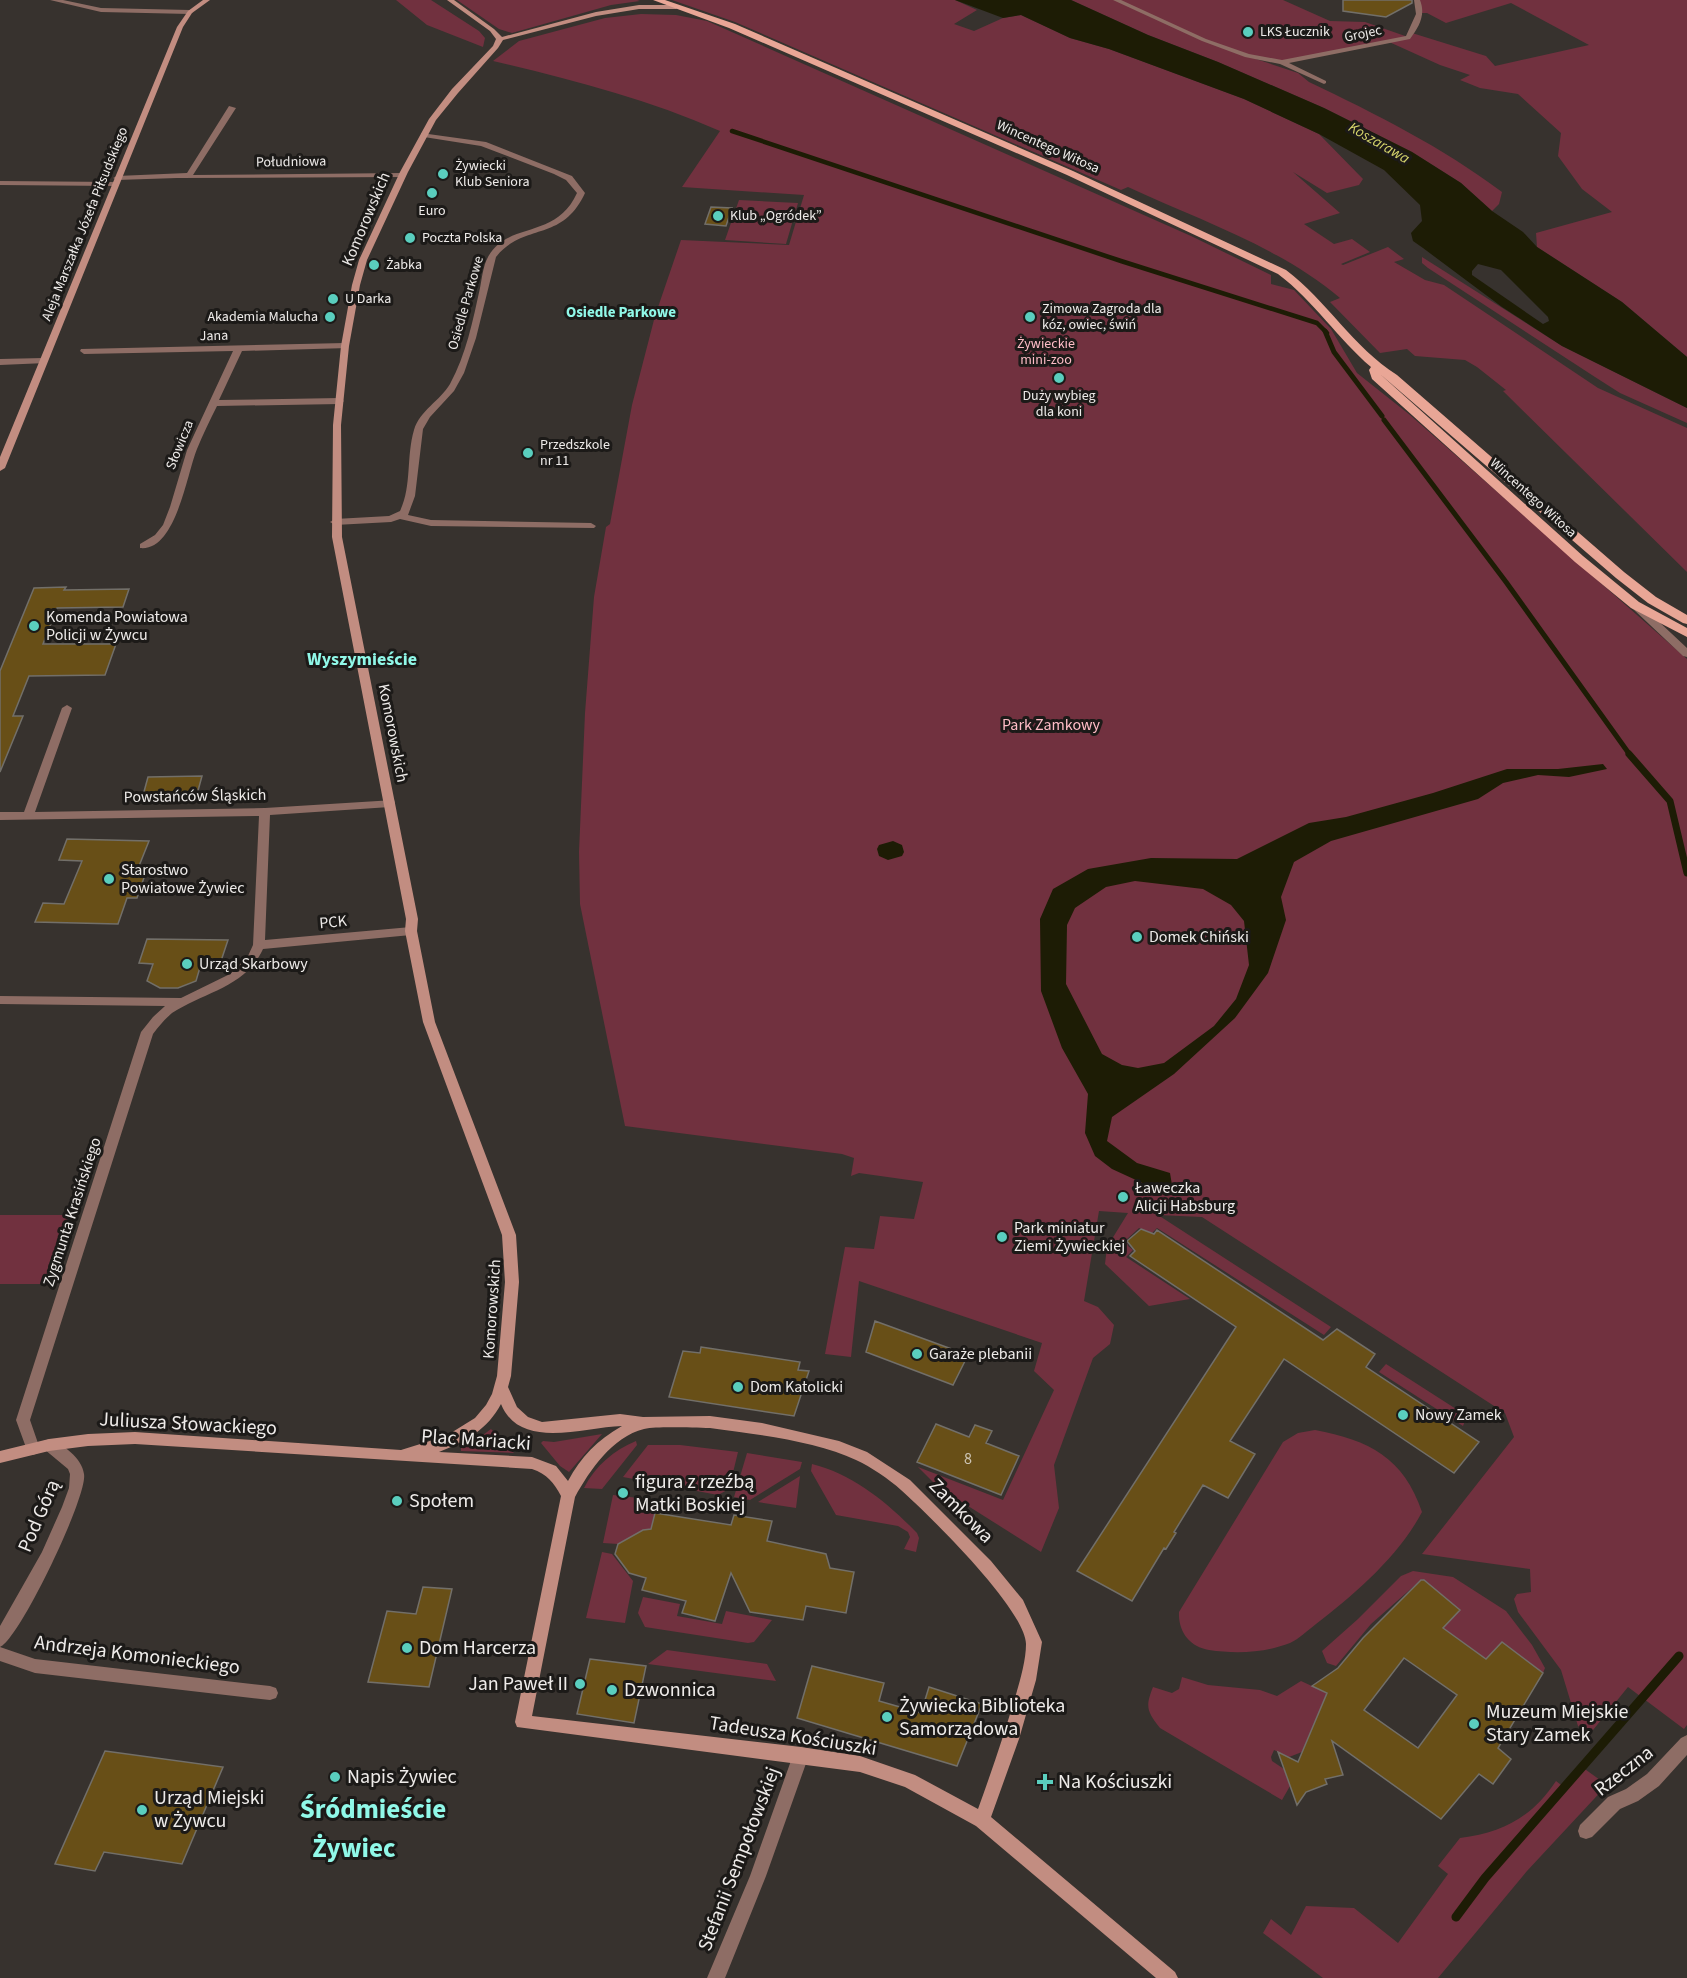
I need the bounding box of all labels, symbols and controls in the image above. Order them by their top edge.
street label: Grojec [1342,20,1384,48]
place label: LKS Łucznik [1260,22,1330,42]
marker: LKS Łucznik [1241,25,1255,39]
street label: Wincentego Witosa [993,115,1103,179]
water label: Koszarawa [1344,117,1414,169]
street label: Aleja Marszałka Józefa Piłsudskiego [37,124,133,324]
street label: Południowa [256,151,326,173]
place label: Żywiecki Klub Seniora [455,156,530,192]
marker: Żywiecki Klub Seniora [436,167,450,181]
street label: Komorowskich [336,169,396,269]
marker: Euro [425,186,439,200]
place label: Euro [418,201,446,221]
place label: Klub „Ogródek” [730,206,822,226]
marker: Klub „Ogródek” [711,209,725,223]
place label: Poczta Polska [422,228,502,248]
marker: Poczta Polska [403,231,417,245]
street label: Osiedle Parkowe [443,254,489,352]
place label: Żabka [386,255,422,275]
marker: Żabka [367,258,381,272]
place label: U Darka [345,289,391,309]
marker: U Darka [326,292,340,306]
place label: Zimowa Zagroda dla kóz, owiec, świń [1042,299,1162,335]
district label: Osiedle Parkowe [566,302,676,323]
place label: Akademia Malucha [207,307,318,327]
marker: Akademia Malucha [323,310,337,324]
marker: Zimowa Zagroda dla kóz, owiec, świń [1023,310,1037,324]
street label: Jana [200,326,228,346]
park label: Żywieckie mini-zoo [1017,334,1075,370]
marker: Duży wybieg dla koni [1052,371,1066,385]
place label: Duży wybieg dla koni [1022,386,1096,422]
street label: Słowicza [161,417,199,473]
place label: Przedszkole nr 11 [540,435,610,471]
marker: Przedszkole nr 11 [521,446,535,460]
street label: Wincentego Witosa [1485,453,1581,543]
place label: Komenda Powiatowa Policji w Żywcu [46,606,188,646]
marker: Komenda Powiatowa Policji w Żywcu [27,619,41,633]
district label: Wyszymieście [307,647,417,672]
street label: Komorowskich [373,682,413,784]
park label: Park Zamkowy [1002,714,1101,736]
street label: Powstańców Śląskich [124,784,266,808]
place label: Starostwo Powiatowe Żywiec [121,859,244,899]
marker: Starostwo Powiatowe Żywiec [102,872,116,886]
street label: PCK [318,910,348,934]
place label: Domek Chiński [1149,926,1249,948]
marker: Domek Chiński [1130,930,1144,944]
place label: Urząd Skarbowy [199,953,308,975]
marker: Urząd Skarbowy [180,957,194,971]
street label: Zygmunta Krasińskiego [37,1135,107,1289]
place label: Ławeczka Alicji Habsburg [1134,1177,1235,1217]
marker: Ławeczka Alicji Habsburg [1116,1190,1130,1204]
place label: Park miniatur Ziemi Żywieckiej [1014,1217,1125,1257]
marker: Park miniatur Ziemi Żywieckiej [995,1230,1009,1244]
street label: Komorowskich [478,1258,506,1360]
place label: Garaże plebanii [929,1343,1032,1365]
marker: Garaże plebanii [910,1347,924,1361]
place label: Dom Katolicki [750,1376,843,1398]
marker: Dom Katolicki [731,1380,745,1394]
place label: Nowy Zamek [1415,1404,1502,1426]
street label: Juliusza Słowackiego [98,1405,278,1443]
marker: Nowy Zamek [1396,1408,1410,1422]
street label: Plac Mariacki [420,1422,532,1458]
house number: 8 [964,1448,972,1470]
place label: figura z rzeźbą Matki Boskiej [635,1468,754,1519]
street label: Zamkowa [922,1472,1000,1550]
street label: Pod Górą [11,1475,67,1557]
marker: figura z rzeźbą Matki Boskiej [616,1486,630,1500]
place label: Społem [409,1487,474,1515]
marker: Społem [390,1494,404,1508]
street label: Andrzeja Komonieckiego [33,1629,241,1681]
place label: Dom Harcerza [419,1634,536,1662]
marker: Dom Harcerza [400,1641,414,1655]
place label: Jan Paweł II [468,1670,568,1698]
place label: Dzwonnica [624,1676,716,1704]
marker: Jan Paweł II [573,1677,587,1691]
marker: Dzwonnica [605,1683,619,1697]
place label: Żywiecka Biblioteka Samorządowa [899,1692,1065,1743]
place label: Muzeum Miejskie Stary Zamek [1486,1698,1629,1749]
street label: Tadeusza Kościuszki [707,1709,879,1763]
marker: Żywiecka Biblioteka Samorządowa [880,1710,894,1724]
marker: Muzeum Miejskie Stary Zamek [1467,1717,1481,1731]
street label: Rzeczna [1589,1739,1659,1803]
place label: Napis Żywiec [347,1763,457,1791]
street label: Stefanii Sempołowskiej [691,1763,787,1955]
place label: Na Kościuszki [1058,1768,1172,1796]
marker: Napis Żywiec [328,1770,342,1784]
marker: Na Kościuszki [1036,1773,1054,1791]
place label: Urząd Miejski w Żywcu [154,1784,265,1835]
district label: Śródmieście [300,1790,446,1829]
marker: Urząd Miejski w Żywcu [135,1803,149,1817]
district label: Żywiec [312,1829,396,1868]

